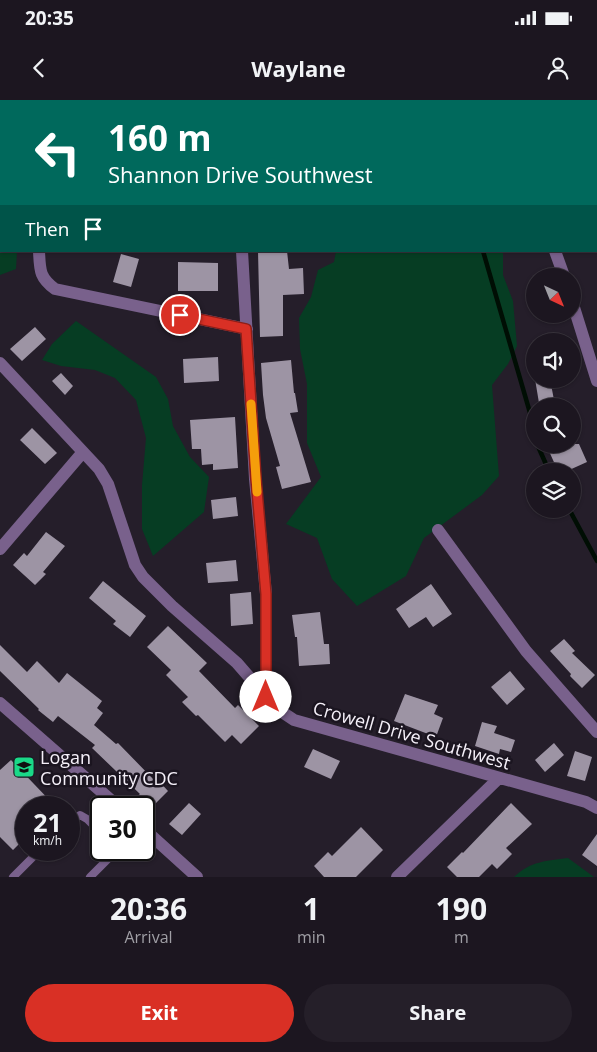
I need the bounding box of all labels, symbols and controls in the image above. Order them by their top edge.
text: 20:35 [25,5,74,31]
text: Waylane [251,53,346,83]
icon: back [25,54,53,82]
icon: person [544,54,572,82]
text: 160 m [108,114,212,161]
icon: left [25,120,90,185]
text: Shannon Drive Southwest [108,159,373,189]
icon: arrive [79,215,107,243]
text: Then [25,216,69,242]
north arrow [526,268,581,322]
map controls [526,268,581,518]
pin [159,294,201,336]
icon: arrive [166,301,194,329]
button: sound [526,333,581,388]
button: search [526,398,581,453]
button: layers [526,463,581,518]
position arrow [239,670,291,722]
street label: Crowell Drive Southwest [310,695,514,775]
place label: Logan Community CDC [40,745,178,790]
school or university icon: Logan Community CDC [12,755,36,779]
speed limit sign: 30 [90,796,155,861]
text: 21 [33,805,62,839]
text: km/h [33,832,62,849]
text: 20:36 [110,888,187,929]
text: 1 [303,888,320,929]
text: 190 [436,888,487,929]
text: Arrival [124,926,173,948]
text: min [297,926,326,948]
text: m [454,926,469,948]
button: Exit [25,984,294,1042]
button: Share [304,984,572,1042]

